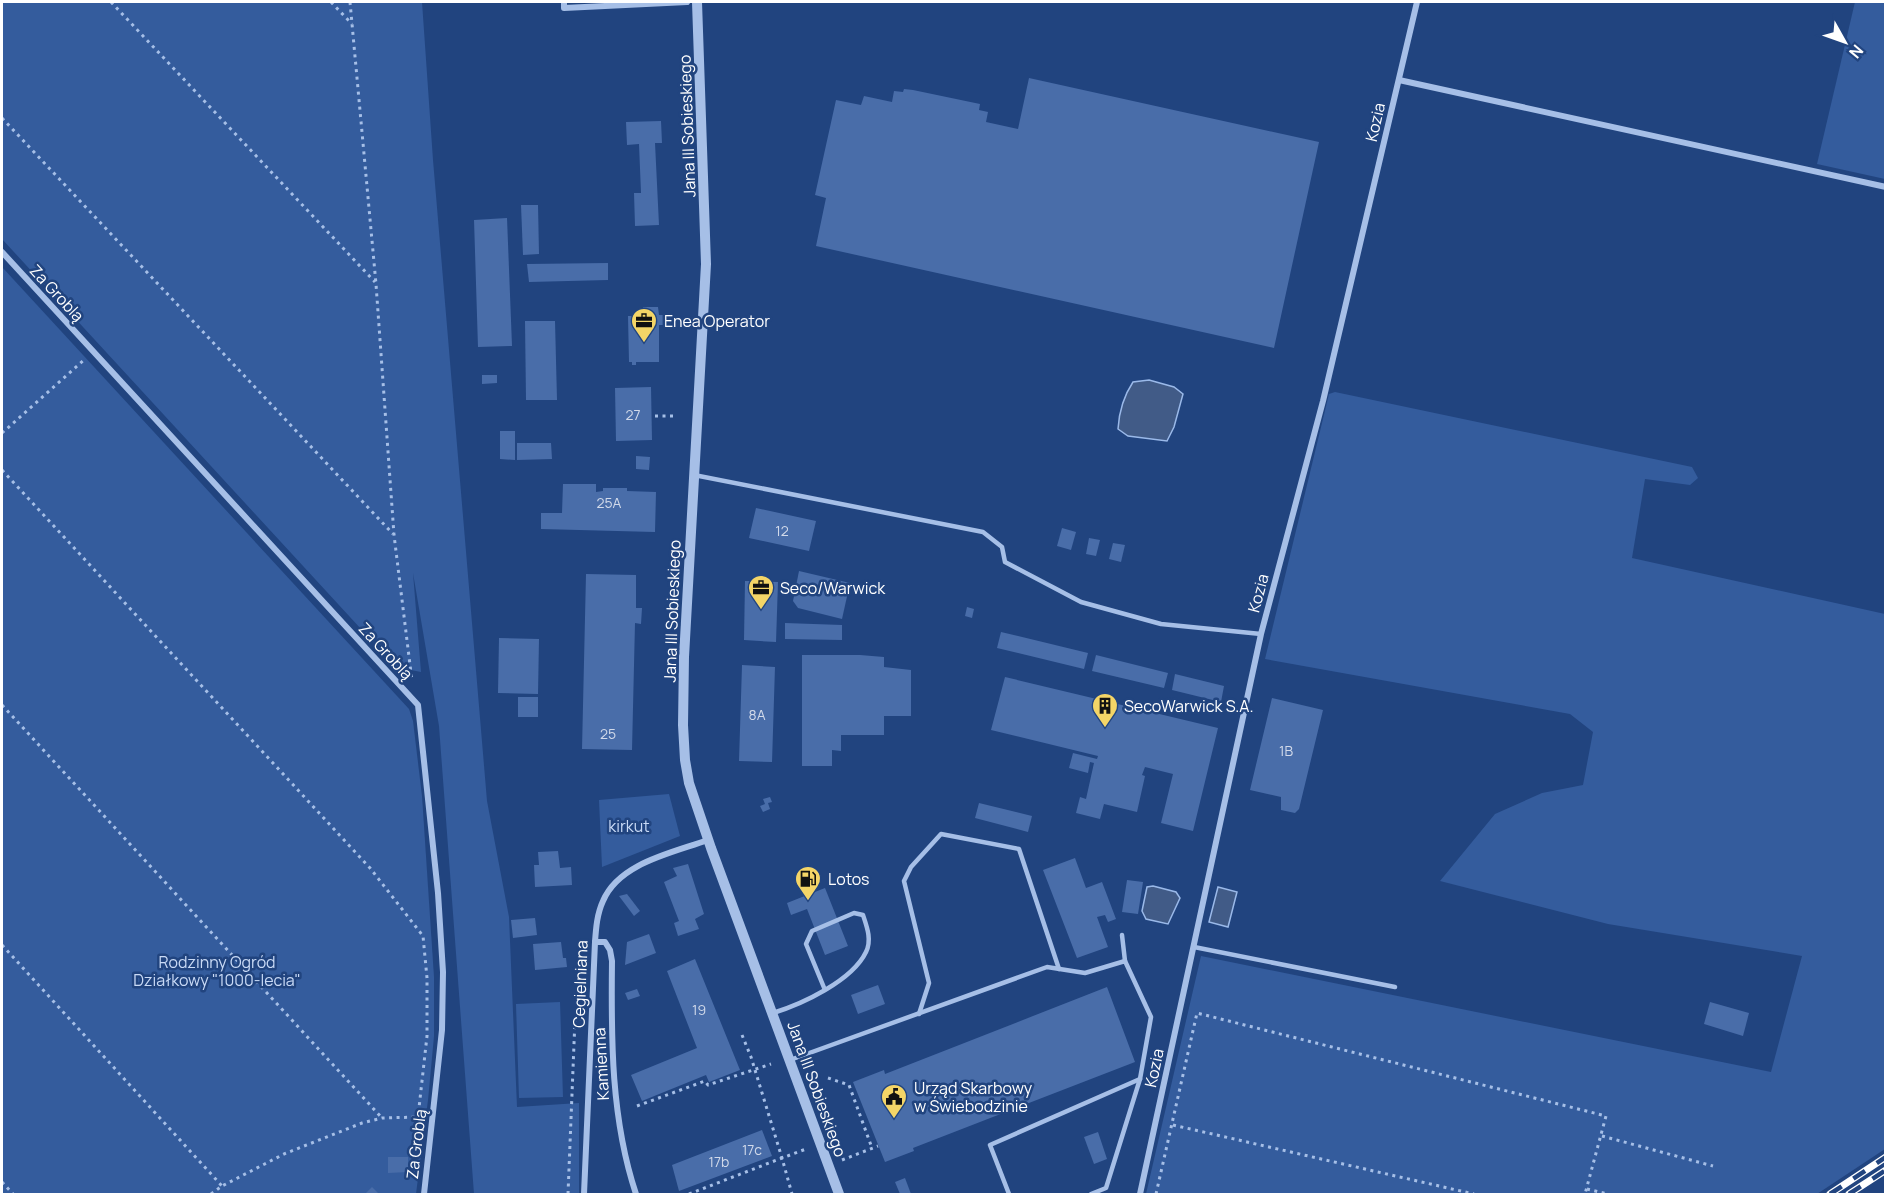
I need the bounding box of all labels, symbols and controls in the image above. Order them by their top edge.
north arrow [1815,12,1875,72]
text: N [1844,40,1869,63]
street label: Jana III Sobieskiego [674,54,700,198]
street label: Kozia [1360,100,1390,144]
street label: Za Groblą [25,260,89,326]
office icon: Enea Operator [629,306,659,344]
place label: Enea Operator [664,310,770,332]
house number: 27 [625,405,641,424]
house number: 25A [597,493,622,512]
house number: 12 [775,521,789,540]
street label: Jana III Sobieskiego [659,539,685,683]
street label: Kozia [1242,571,1274,615]
office icon: Seco/Warwick [746,573,776,611]
place label: Seco/Warwick [780,577,886,599]
street label: Za Groblą [354,618,418,684]
building icon: SecoWarwick S.A. [1090,691,1120,729]
place label: SecoWarwick S.A. [1124,695,1253,717]
house number: 8A [749,705,766,724]
house number: 25 [600,724,616,743]
house number: 1B [1279,741,1293,760]
park label: kirkut [608,815,650,837]
fuel station icon: Lotos [793,864,823,902]
place label: Lotos [828,868,870,890]
street label: Cegielniana [567,940,593,1028]
park label: Rodzinny Ogród Działkowy "1000-lecia" [133,951,301,991]
house number: 19 [692,1000,706,1019]
street label: Jana III Sobieskiego [782,1018,852,1160]
street label: Kamienna [588,1027,614,1101]
street label: Kozia [1139,1047,1169,1089]
place label: Urząd Skarbowy w Świebodzinie [914,1077,1033,1117]
public building icon: Urząd Skarbowy w Świebodzinie [879,1082,909,1120]
street label: Za Groblą [401,1108,431,1180]
house number: 17c [742,1140,762,1159]
house number: 17b [709,1152,729,1171]

